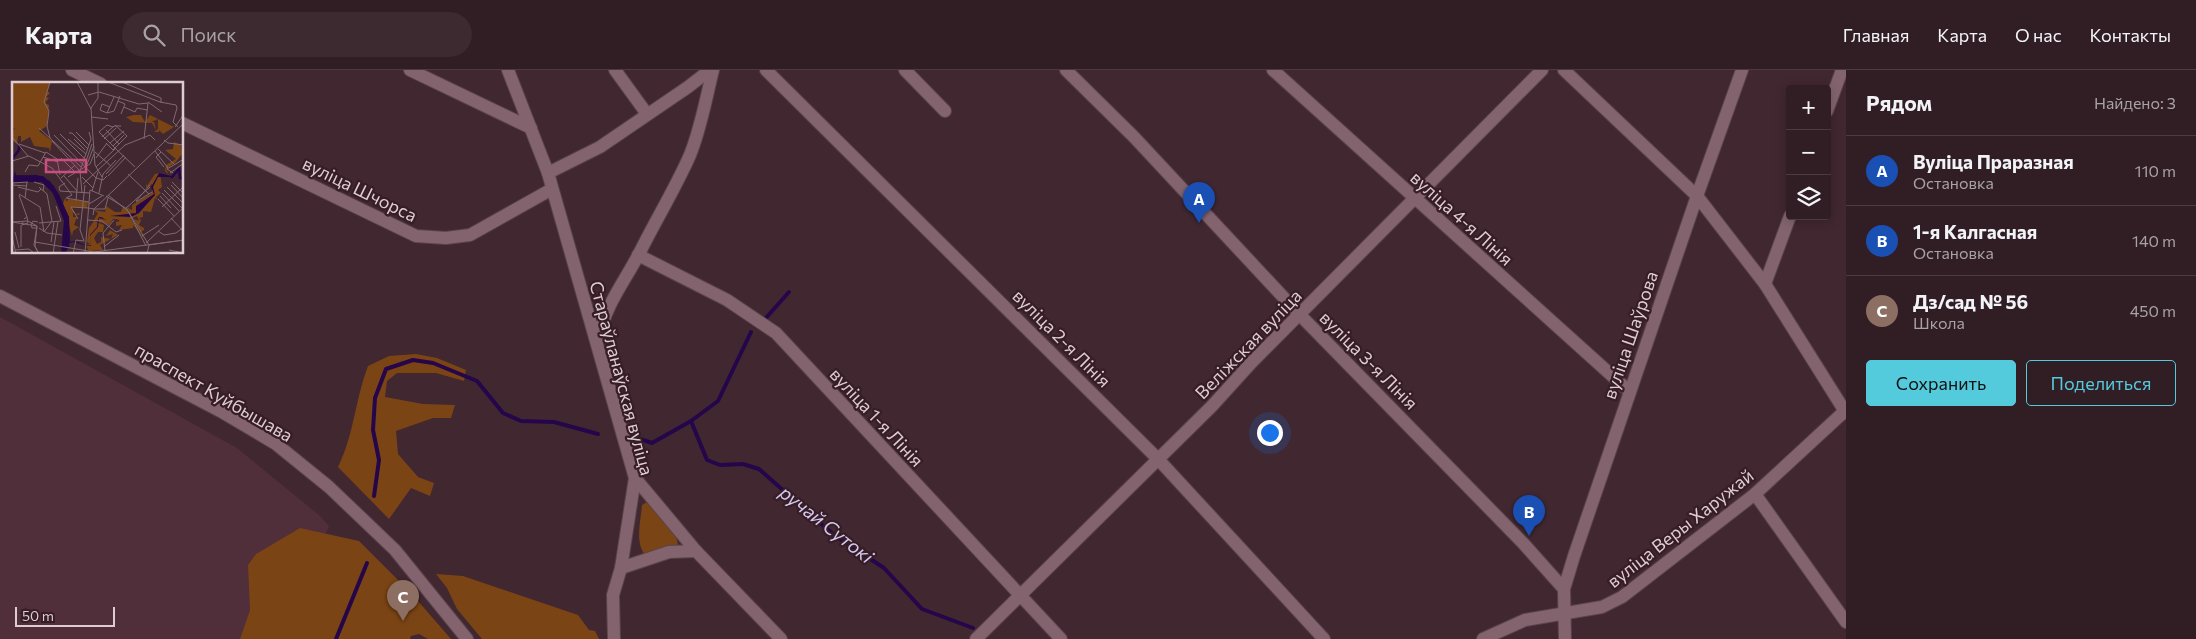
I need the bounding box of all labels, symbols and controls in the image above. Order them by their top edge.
search box [122,12,472,57]
text: Карта [25,20,92,49]
icon: search [140,21,168,49]
text: Поиск [180,23,236,46]
text: Главная [1843,24,1909,46]
text: Карта [1937,24,1987,46]
text: О нас [2015,24,2062,46]
text: Контакты [2090,24,2171,46]
inset map [12,82,184,254]
map controls [1786,85,1831,220]
button: + [1786,85,1831,130]
text: Рядом [1866,90,1932,115]
text: Найдено: 3 [2094,93,2176,112]
button: − [1786,130,1831,175]
text: Вуліца Праразная [1913,150,2074,173]
street label: вуліца Шчорса [299,152,421,226]
text: A [1876,161,1888,180]
text: 110 m [2135,161,2176,180]
street label: вуліца 4-я Лінія [1406,166,1518,270]
text: Остановка [1913,173,1994,192]
button: layers [1786,175,1831,220]
pin: A [1183,182,1215,223]
text: 1-я Калгасная [1913,220,2037,243]
text: B [1877,231,1887,250]
text: 140 m [2132,231,2176,250]
text: Остановка [1913,243,1994,262]
street label: вуліца Шаўрова [1598,268,1662,402]
street label: Стараўланаўская вуліца [585,278,659,478]
street label: вуліца 2-я Лінія [1008,284,1116,392]
street label: Веліжская вуліца [1190,285,1306,403]
text: Дз/сад № 56 [1913,290,2028,313]
text: C [1877,301,1887,320]
text: 450 m [2130,301,2176,320]
street label: вуліца 3-я Лінія [1315,306,1423,414]
text: Школа [1913,313,1965,332]
street label: праспект Куйбышава [131,338,297,446]
button: Сохранить [1866,360,2016,406]
button: Поделиться [2026,360,2176,406]
street label: вуліца 1-я Лінія [826,363,928,471]
your location [1257,420,1283,446]
street label: вуліца Веры Харужай [1602,464,1758,592]
water label: ручай Сутокі [775,480,879,568]
pin: B [1513,495,1545,536]
pin: C [387,580,419,621]
scale bar [15,604,115,627]
text: 50 m [22,607,54,624]

